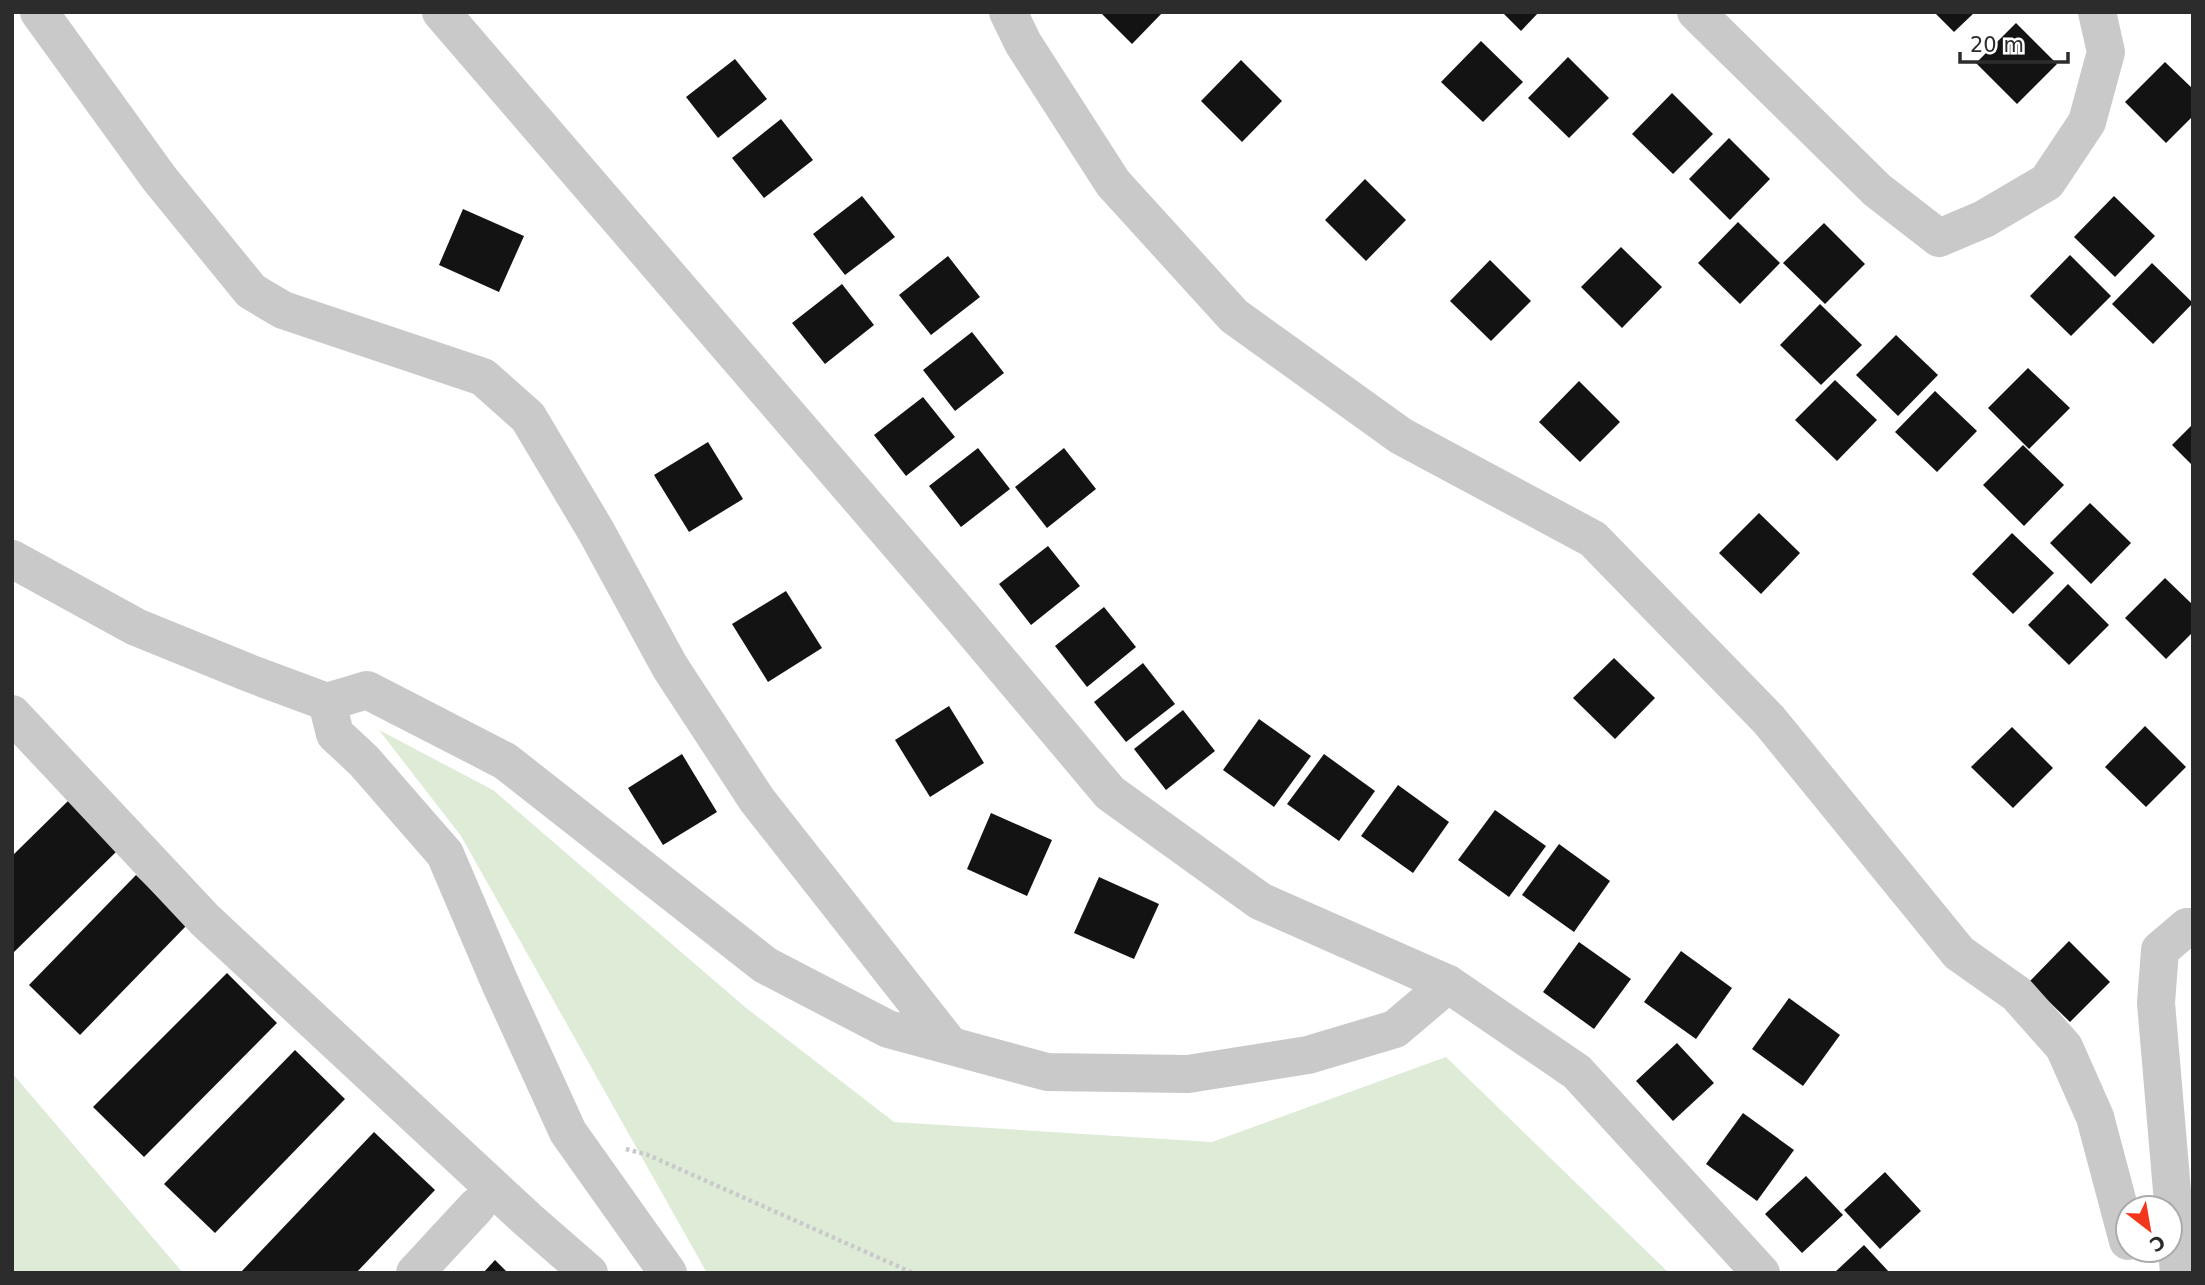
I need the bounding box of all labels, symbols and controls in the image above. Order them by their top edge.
scale bar [1960,21,2068,65]
text: 20 m [1970,33,2024,57]
north arrow [2114,1194,2184,1264]
text: С [2146,1231,2169,1257]

